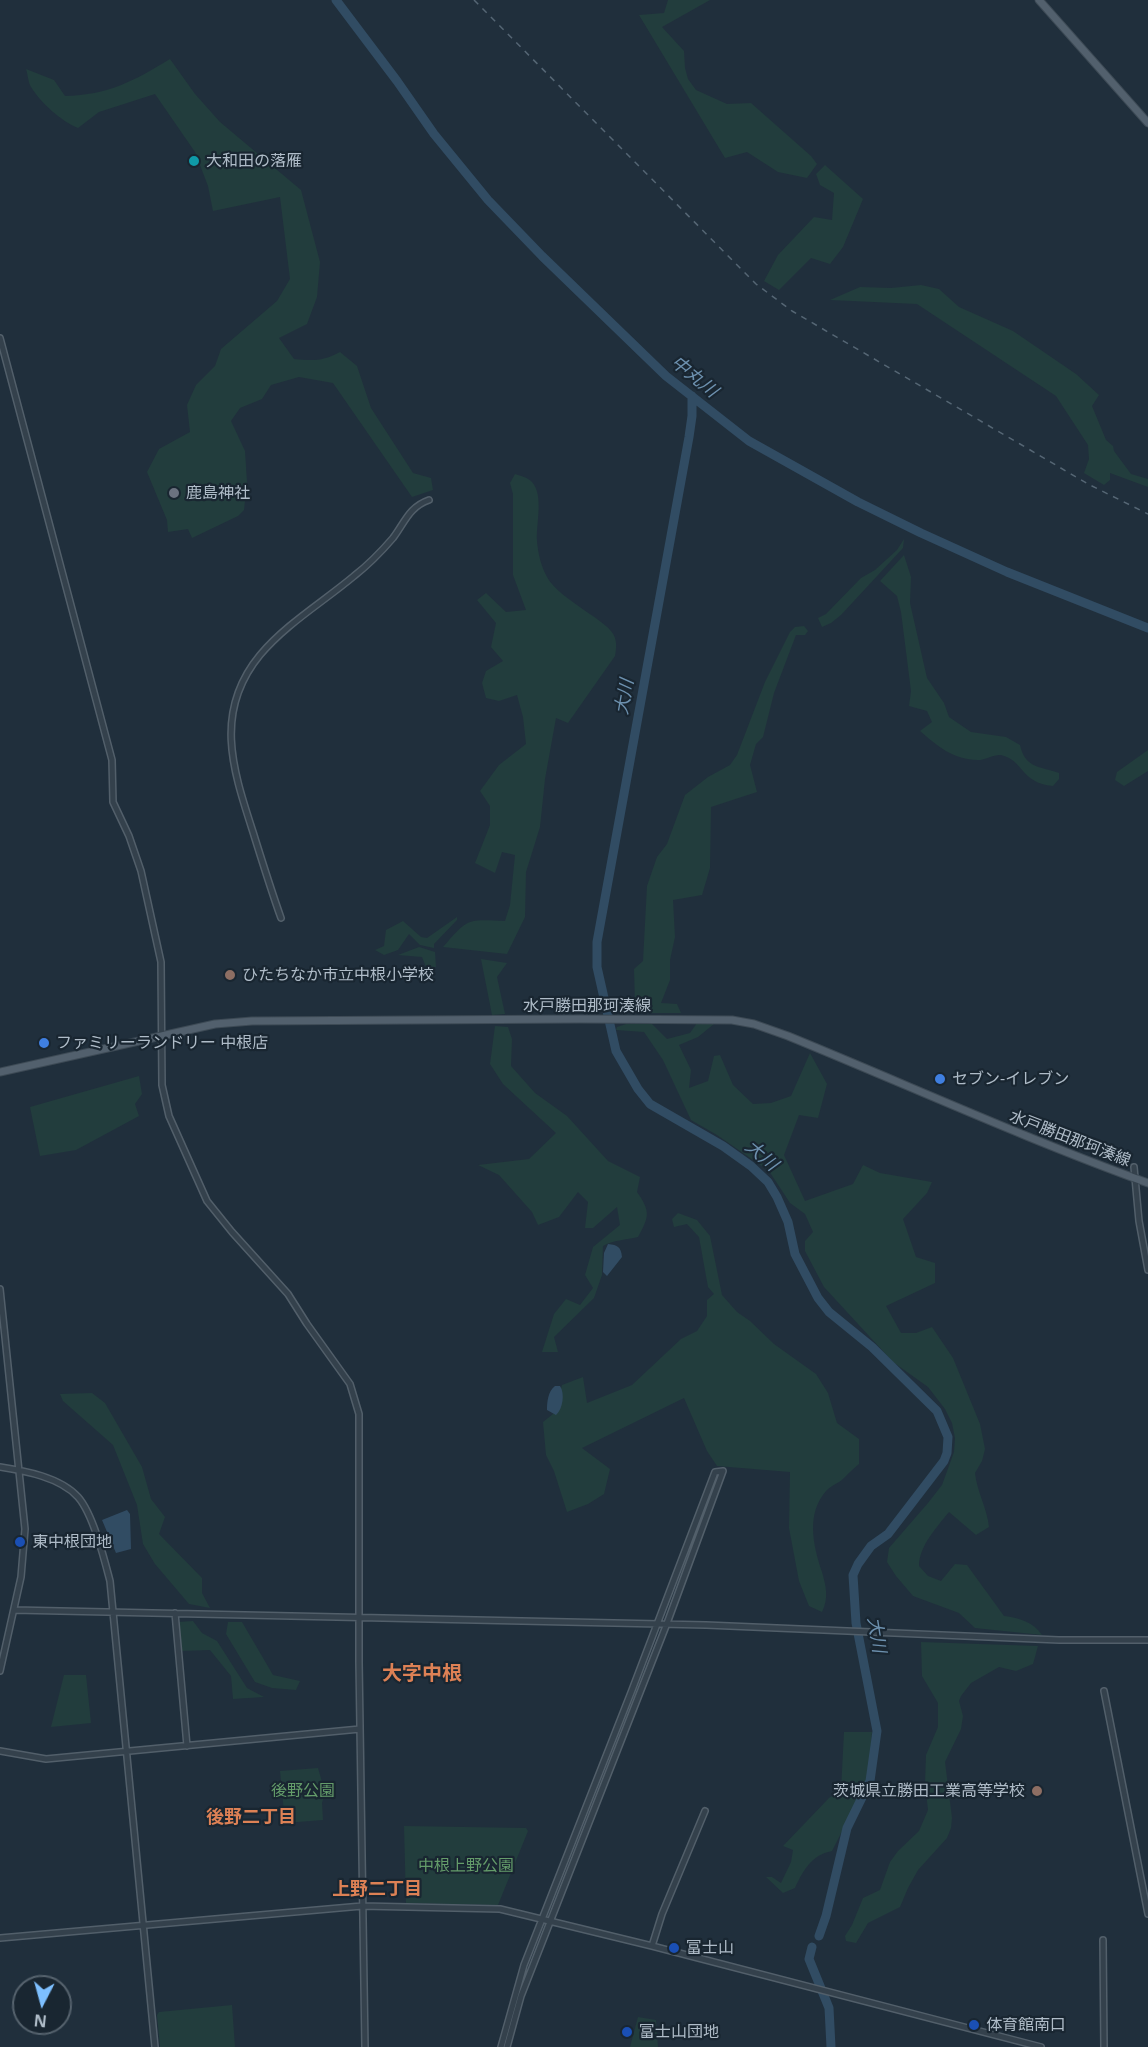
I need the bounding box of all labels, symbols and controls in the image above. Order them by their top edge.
place label: 大和田の落雁 [206,151,302,171]
marker: 大和田の落雁 [187,154,201,168]
water label: 中丸川 [666,352,722,402]
place label: 鹿島神社 [186,483,250,503]
marker: 鹿島神社 [167,486,181,500]
water label: 大川 [611,677,639,717]
place label: ひたちなか市立中根小学校 [242,965,434,985]
marker: ひたちなか市立中根小学校 [223,968,237,982]
street label: 水戸勝田那珂湊線 [523,996,651,1016]
place label: ファミリーランドリー 中根店 [56,1033,268,1053]
marker: ファミリーランドリー 中根店 [37,1036,51,1050]
place label: セブン-イレブン [952,1069,1069,1089]
marker: セブン-イレブン [933,1072,947,1086]
street label: 水戸勝田那珂湊線 [1007,1107,1133,1171]
water label: 大川 [740,1136,782,1176]
place label: 東中根団地 [32,1532,112,1552]
marker: 東中根団地 [13,1535,27,1549]
water label: 大川 [863,1616,889,1654]
district label: 大字中根 [382,1662,462,1686]
park label: 後野公園 [271,1781,335,1801]
place label: 茨城県立勝田工業高等学校 [833,1781,1025,1801]
marker: 茨城県立勝田工業高等学校 [1030,1784,1044,1798]
district label: 後野二丁目 [206,1807,296,1829]
park label: 中根上野公園 [418,1856,514,1876]
district label: 上野二丁目 [332,1879,422,1901]
place label: 富士山 [686,1938,734,1958]
marker: 富士山 [667,1941,681,1955]
north arrow [12,1975,72,2035]
text: N [33,2009,48,2033]
place label: 体育館南口 [986,2015,1066,2035]
marker: 体育館南口 [967,2018,981,2032]
place label: 富士山団地 [639,2022,719,2042]
marker: 富士山団地 [620,2025,634,2039]

